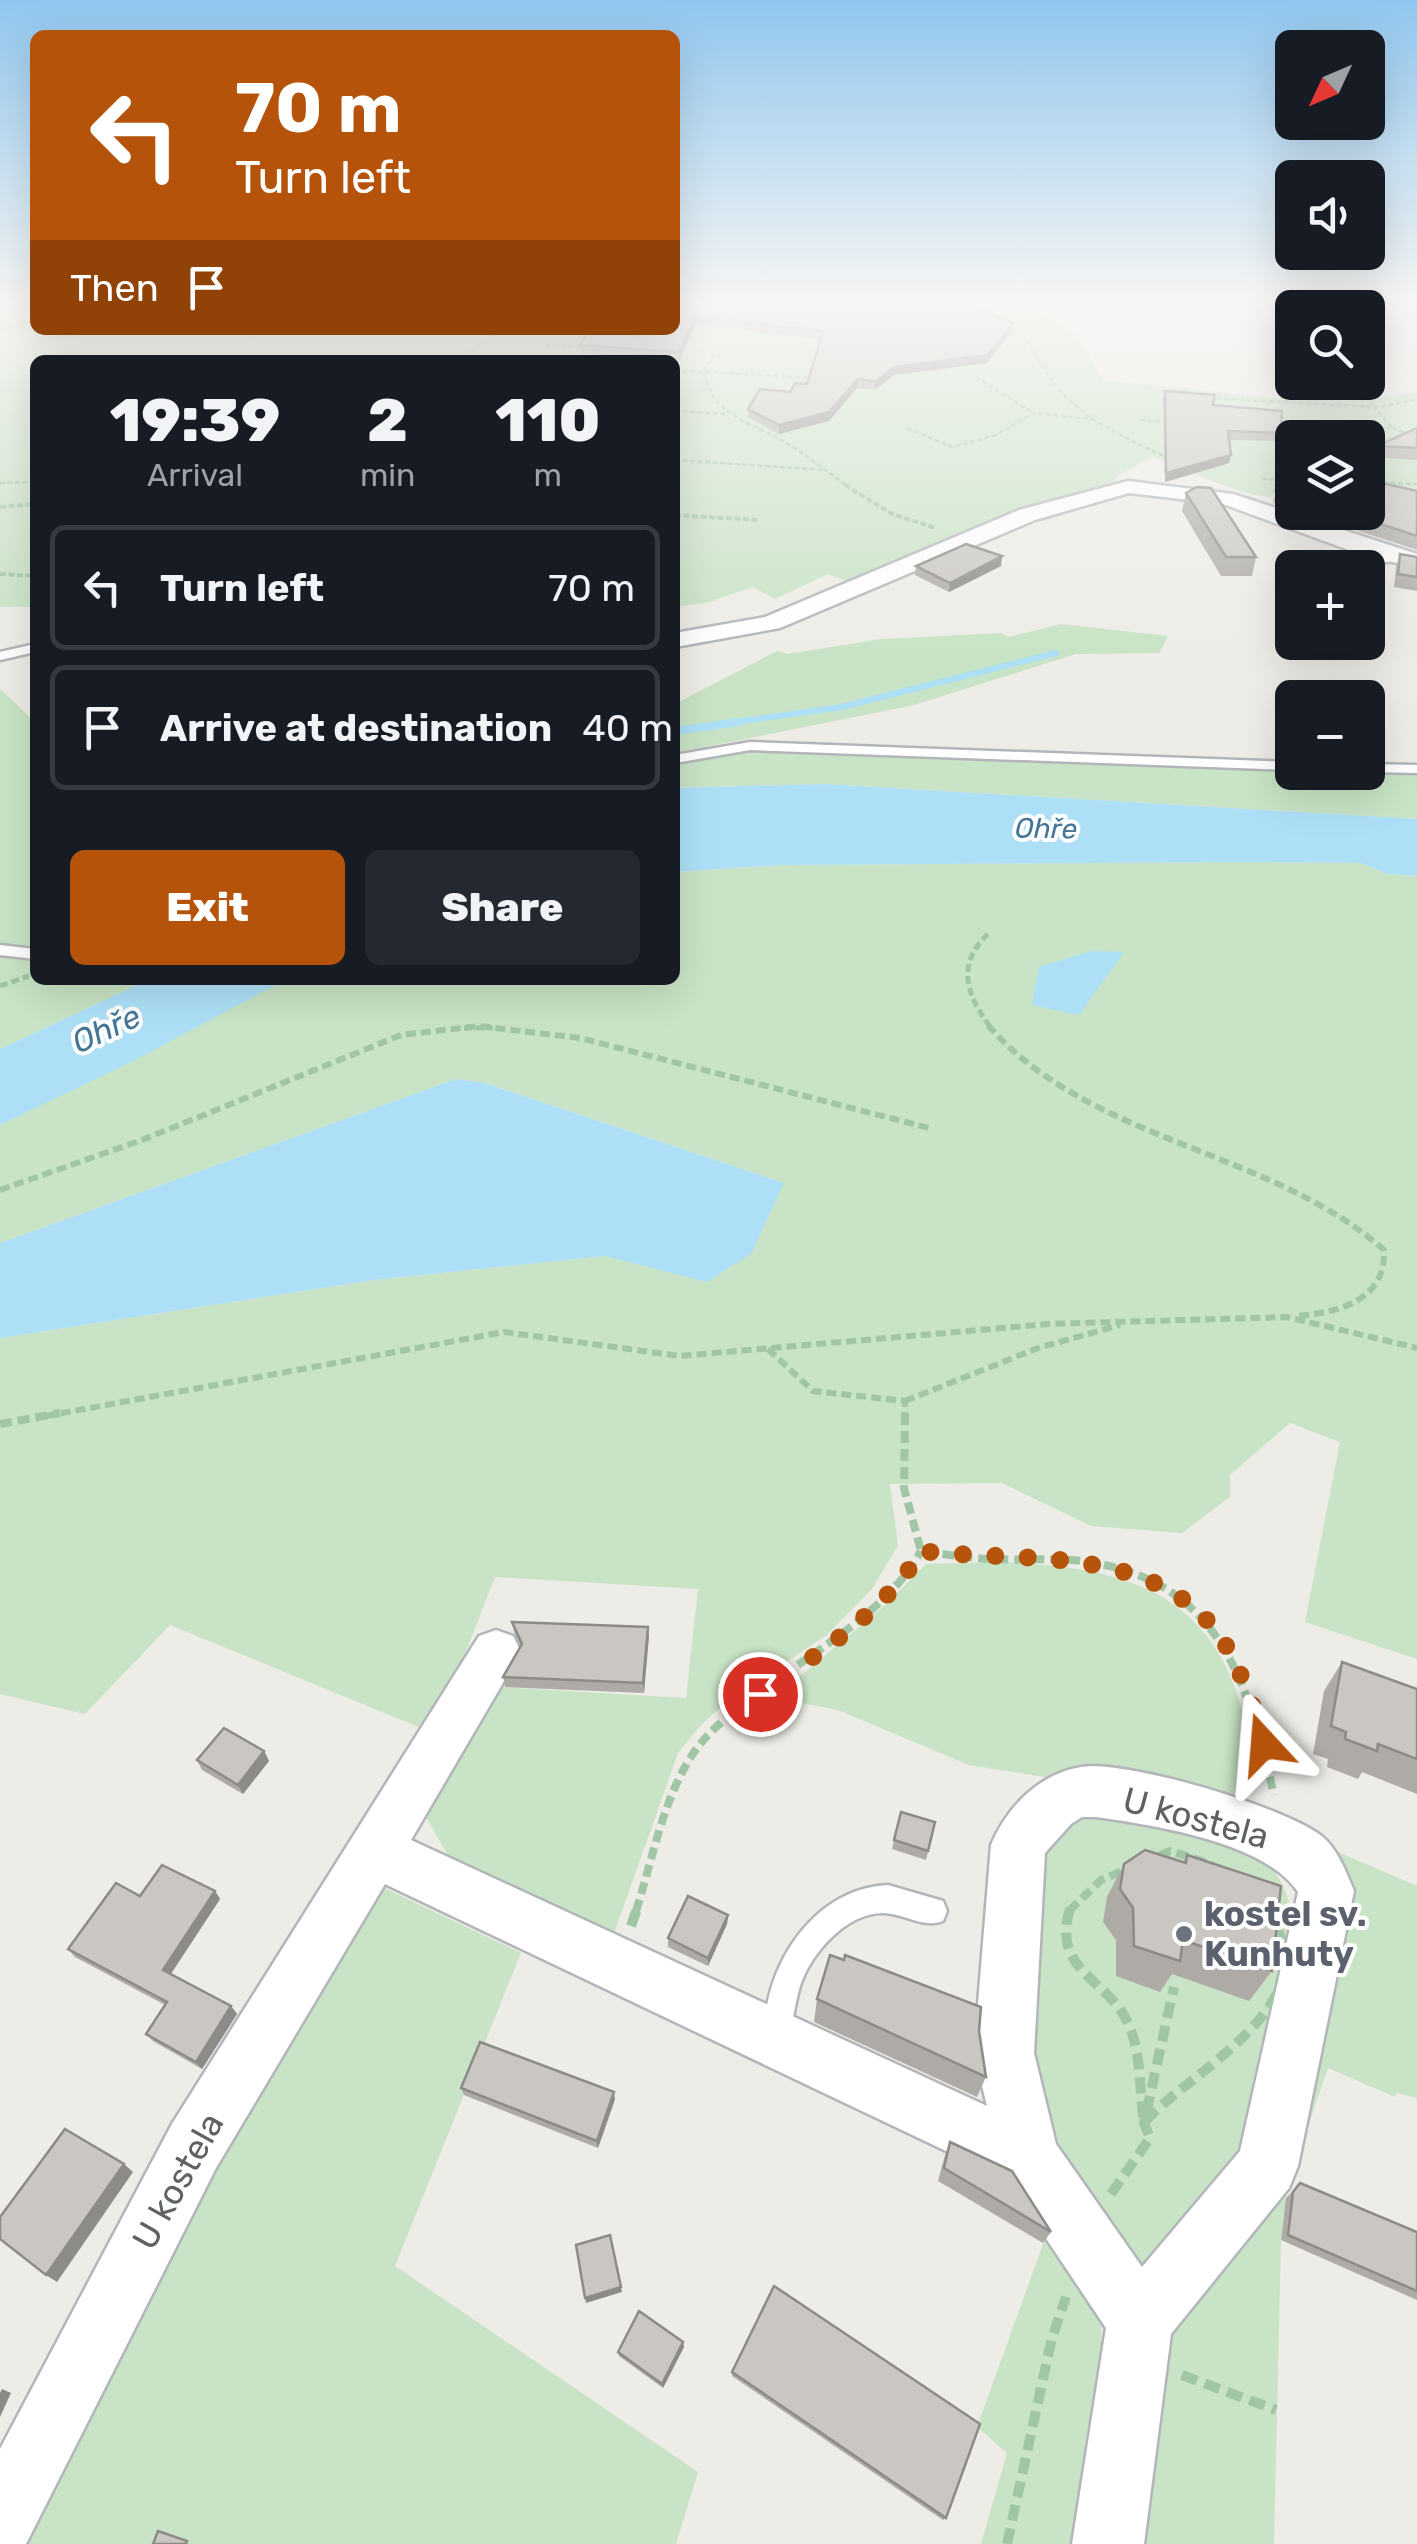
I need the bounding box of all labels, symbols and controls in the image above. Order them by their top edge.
north arrow [1275,30,1385,140]
map controls [1275,30,1385,790]
text: 70 m [235,67,402,150]
icon: left [70,70,200,200]
text: Turn left [235,151,411,204]
button: sound [1275,160,1385,270]
icon: arrive [179,260,234,315]
text: Then [70,265,159,311]
button: search [1275,290,1385,400]
text: 19:39 [110,385,280,456]
text: 2 [367,385,408,456]
text: 110 [495,385,600,456]
button: layers [1275,420,1385,530]
text: Arrival [147,456,243,494]
text: min [360,456,415,494]
text: m [534,456,562,494]
button: + [1275,550,1385,660]
icon: left [75,560,130,615]
text: Turn left [160,565,324,611]
text: 70 m [548,565,635,611]
button: − [1275,680,1385,790]
icon: arrive [75,700,130,755]
text: Arrive at destination [160,705,552,751]
text: 40 m [582,705,673,751]
water label: Ohře [1015,811,1078,846]
button: Exit [70,850,345,965]
button: Share [365,850,640,965]
water label: Ohře [66,997,146,1061]
pin [718,1652,803,1737]
icon: arrive [733,1667,788,1722]
position arrow [1212,1692,1316,1796]
street label: U kostela [1118,1778,1274,1858]
place label: kostel sv. Kunhuty [1204,1893,1367,1975]
marker: kostel sv. Kunhuty [1173,1923,1195,1945]
street label: U kostela [123,2106,233,2256]

